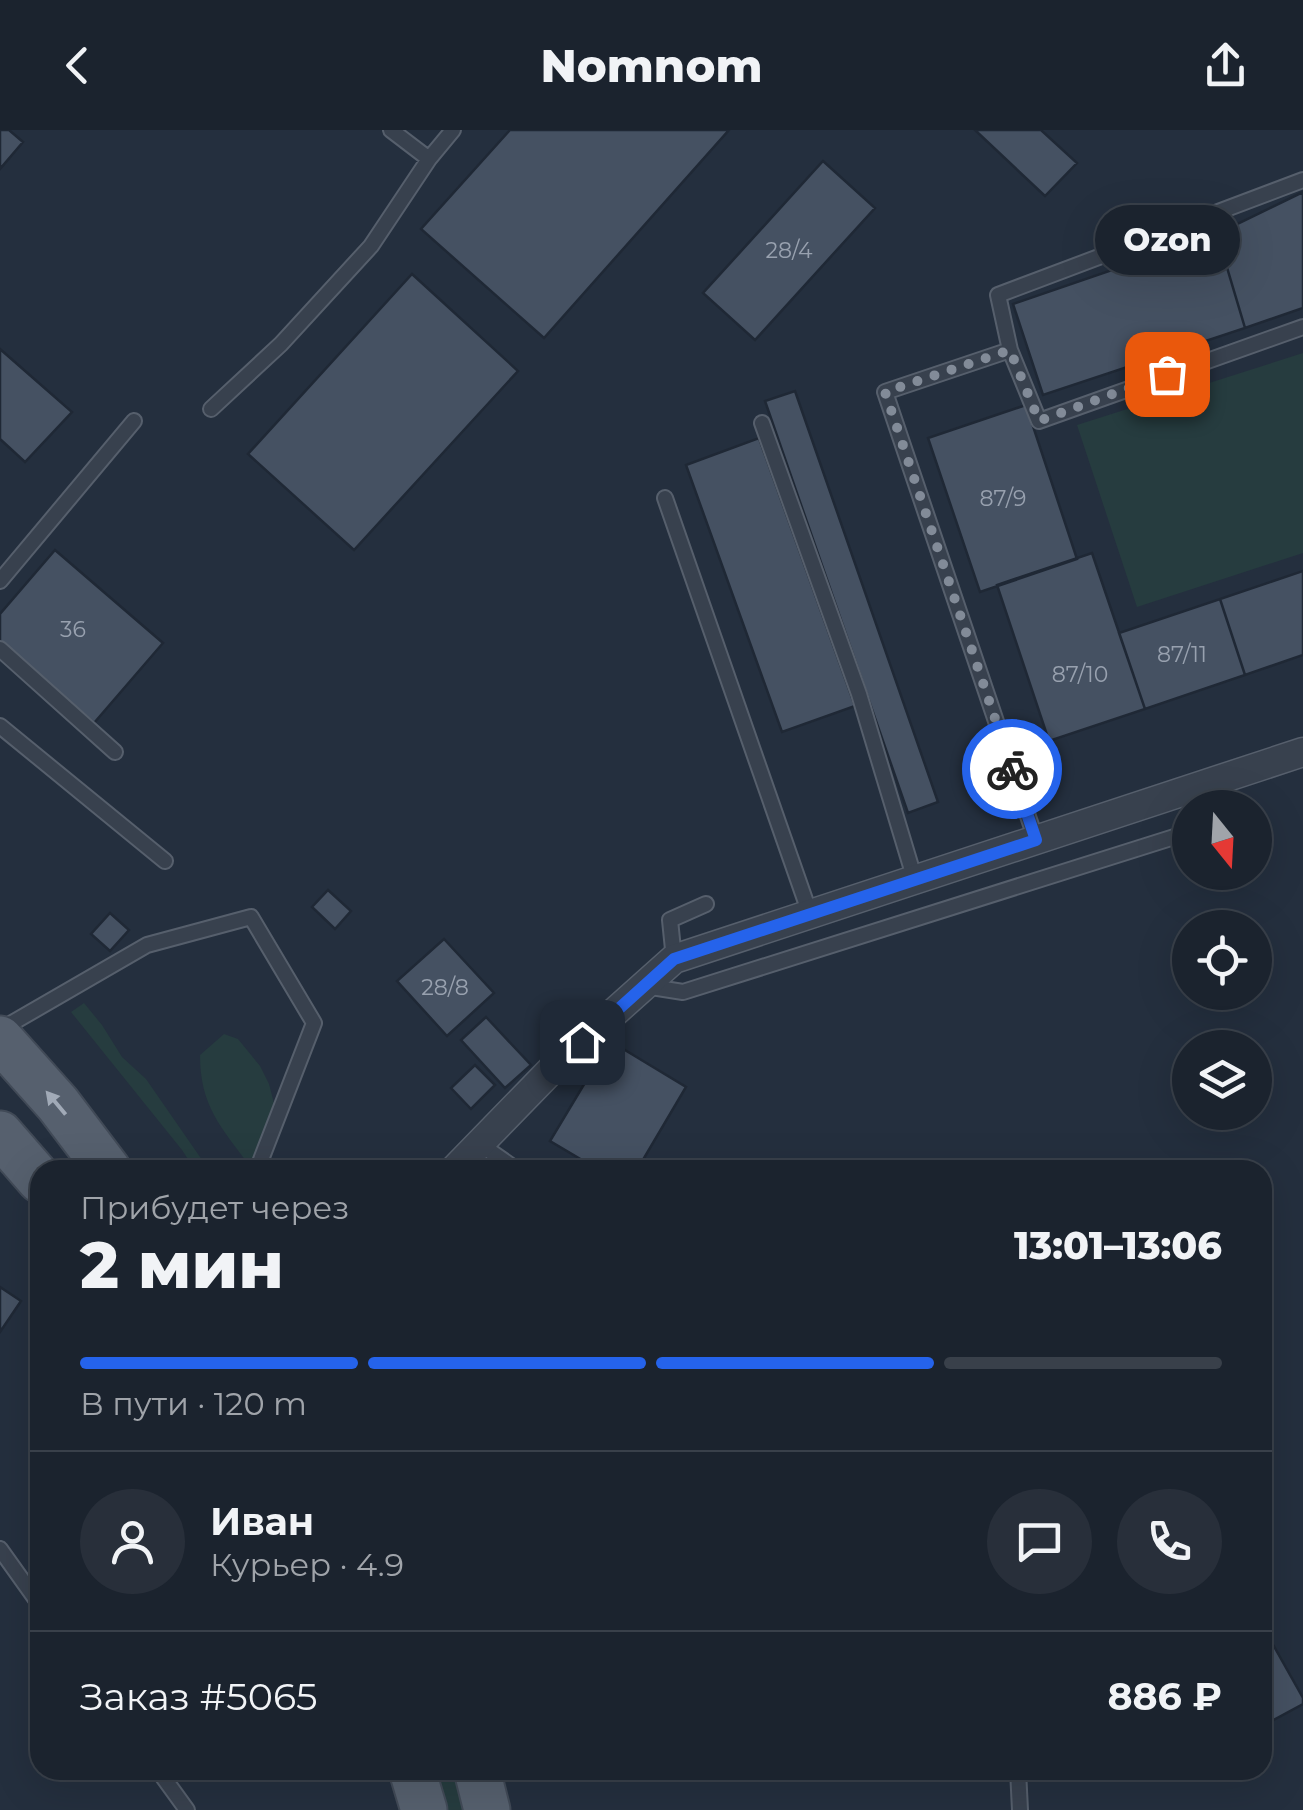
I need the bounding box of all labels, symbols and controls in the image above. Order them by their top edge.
icon: back [50,38,105,93]
text: Nomnom [541,38,762,93]
icon: share [1198,38,1253,93]
callout: Ozon [1094,204,1240,274]
text: Ozon [1123,220,1212,259]
house number: 28/4 [766,237,813,264]
pin [1125,332,1210,417]
icon: bag [1140,347,1195,402]
house number: 87/9 [980,485,1026,512]
house number: 36 [60,616,86,643]
house number: 87/11 [1157,641,1207,668]
house number: 87/10 [1052,661,1108,688]
courier [962,719,1062,819]
icon: bike [985,742,1040,797]
north arrow [1172,790,1272,890]
map controls [1172,790,1272,1130]
button: locate [1172,910,1272,1010]
house number: 28/8 [421,974,469,1001]
pin [540,1000,625,1085]
icon: home [555,1015,610,1070]
button: layers [1172,1030,1272,1130]
one-way arrow [46,1090,67,1115]
text: Прибудет через [80,1188,349,1227]
text: 13:01–13:06 [1014,1222,1222,1269]
text: 2 мин [80,1225,284,1304]
text: В пути · 120 m [80,1384,307,1423]
button: person [80,1489,185,1594]
button: chat [987,1489,1092,1594]
button: phone [1117,1489,1222,1594]
text: Иван [210,1498,314,1545]
text: Курьер · 4.9 [210,1545,404,1584]
text: Заказ #5065 [80,1673,318,1720]
text: 886 ₽ [1107,1673,1222,1720]

